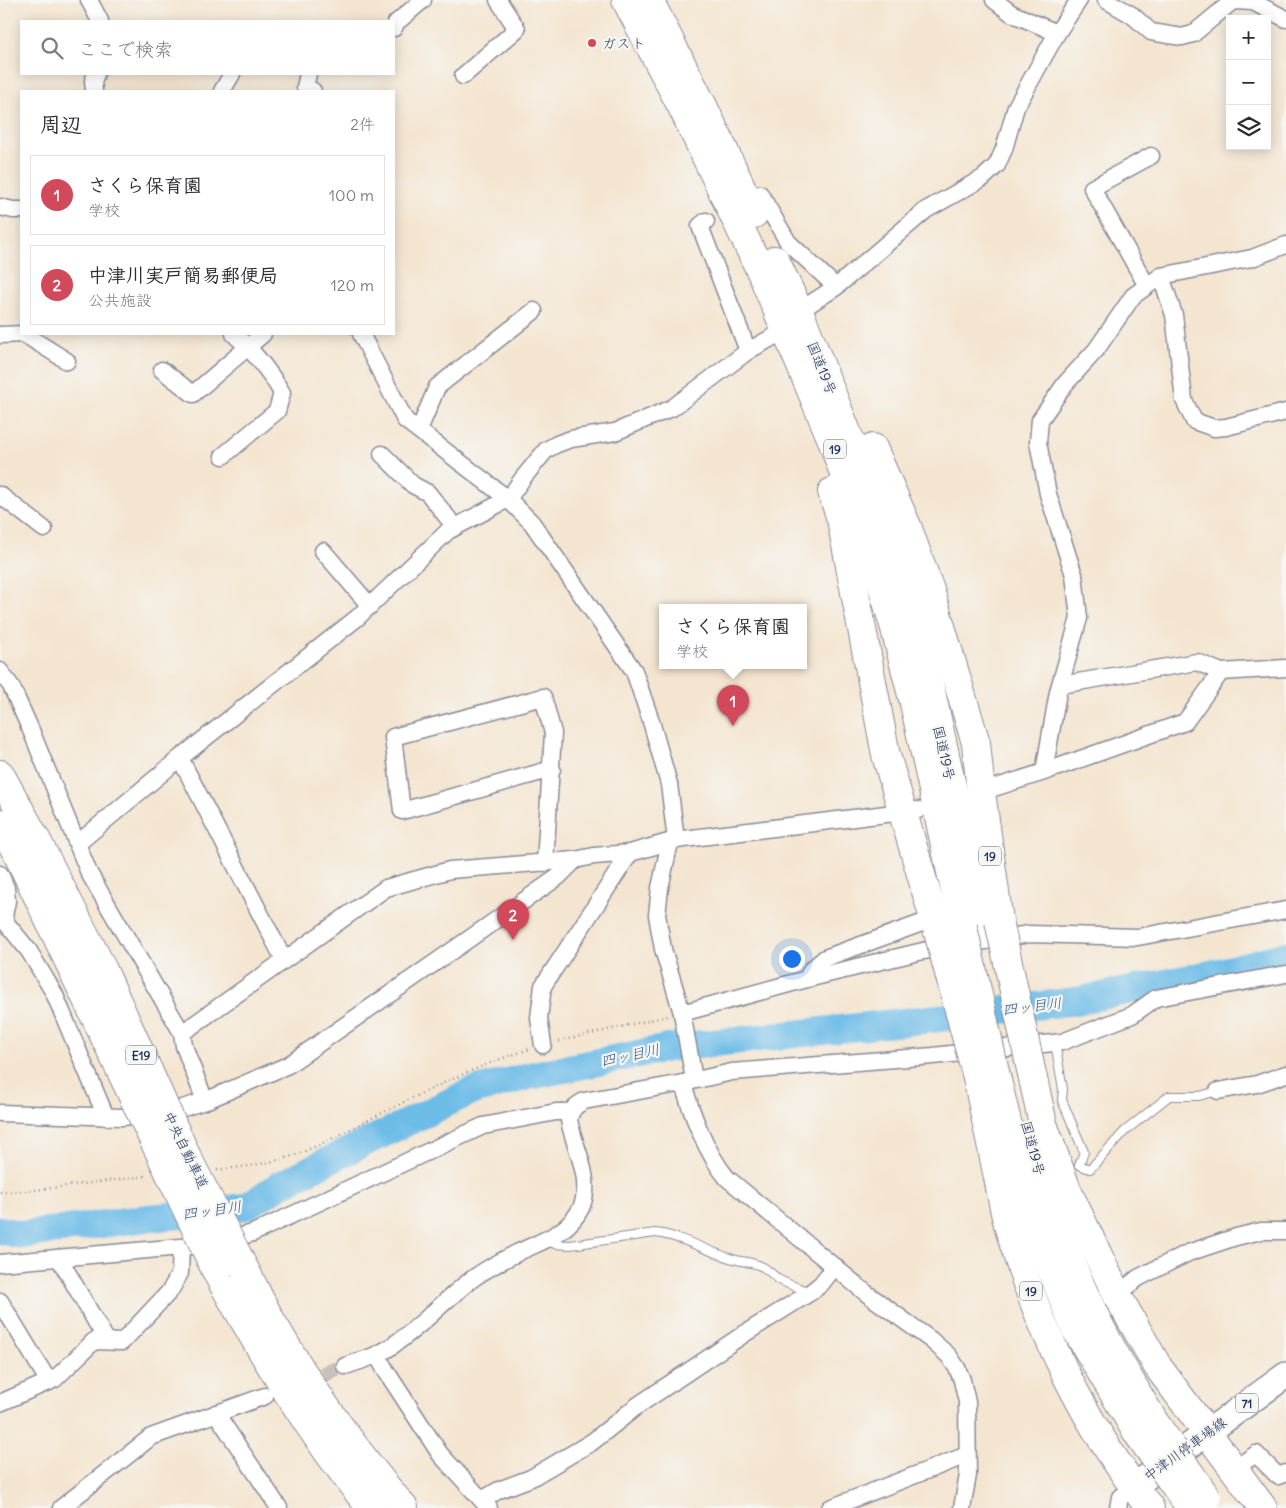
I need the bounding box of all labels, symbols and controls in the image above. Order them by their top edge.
map controls [1226,15,1271,150]
button: + [1226,15,1271,60]
search box [20,20,395,75]
icon: search [38,34,66,62]
place label: ガスト [602,34,645,52]
text: ここで検索 [78,37,173,61]
marker: ガスト [586,37,598,49]
button: − [1226,60,1271,105]
button: layers [1226,105,1271,150]
text: 周辺 [40,111,82,138]
text: 2件 [350,114,375,134]
text: さくら保育園 [88,173,202,197]
text: 1 [54,185,60,205]
text: 100 m [329,185,374,205]
text: 学校 [88,200,120,220]
text: 中津川実戸簡易郵便局 [88,263,278,287]
text: 2 [53,275,61,295]
text: 120 m [331,275,374,295]
text: 公共施設 [88,290,152,310]
street label: 国道19号 [803,339,841,397]
road number: 19 [824,439,846,458]
popup [659,604,807,669]
text: さくら保育園 [676,614,790,638]
text: 学校 [676,641,708,661]
pin: 1 [717,685,749,726]
street label: 国道19号 [929,724,959,782]
road number: 19 [979,846,1001,866]
pin: 2 [497,899,529,940]
your location [779,946,805,972]
water label: 四ッ目川 [1001,993,1063,1019]
water label: 四ッ目川 [599,1039,661,1071]
road number: E19 [126,1046,156,1064]
street label: 中央自動車道 [159,1108,213,1192]
street label: 国道19号 [1017,1119,1049,1177]
water label: 四ッ目川 [181,1196,243,1224]
road number: 19 [1020,1282,1042,1300]
road number: 71 [1236,1394,1258,1412]
street label: 中津川停車場線 [1140,1413,1230,1485]

